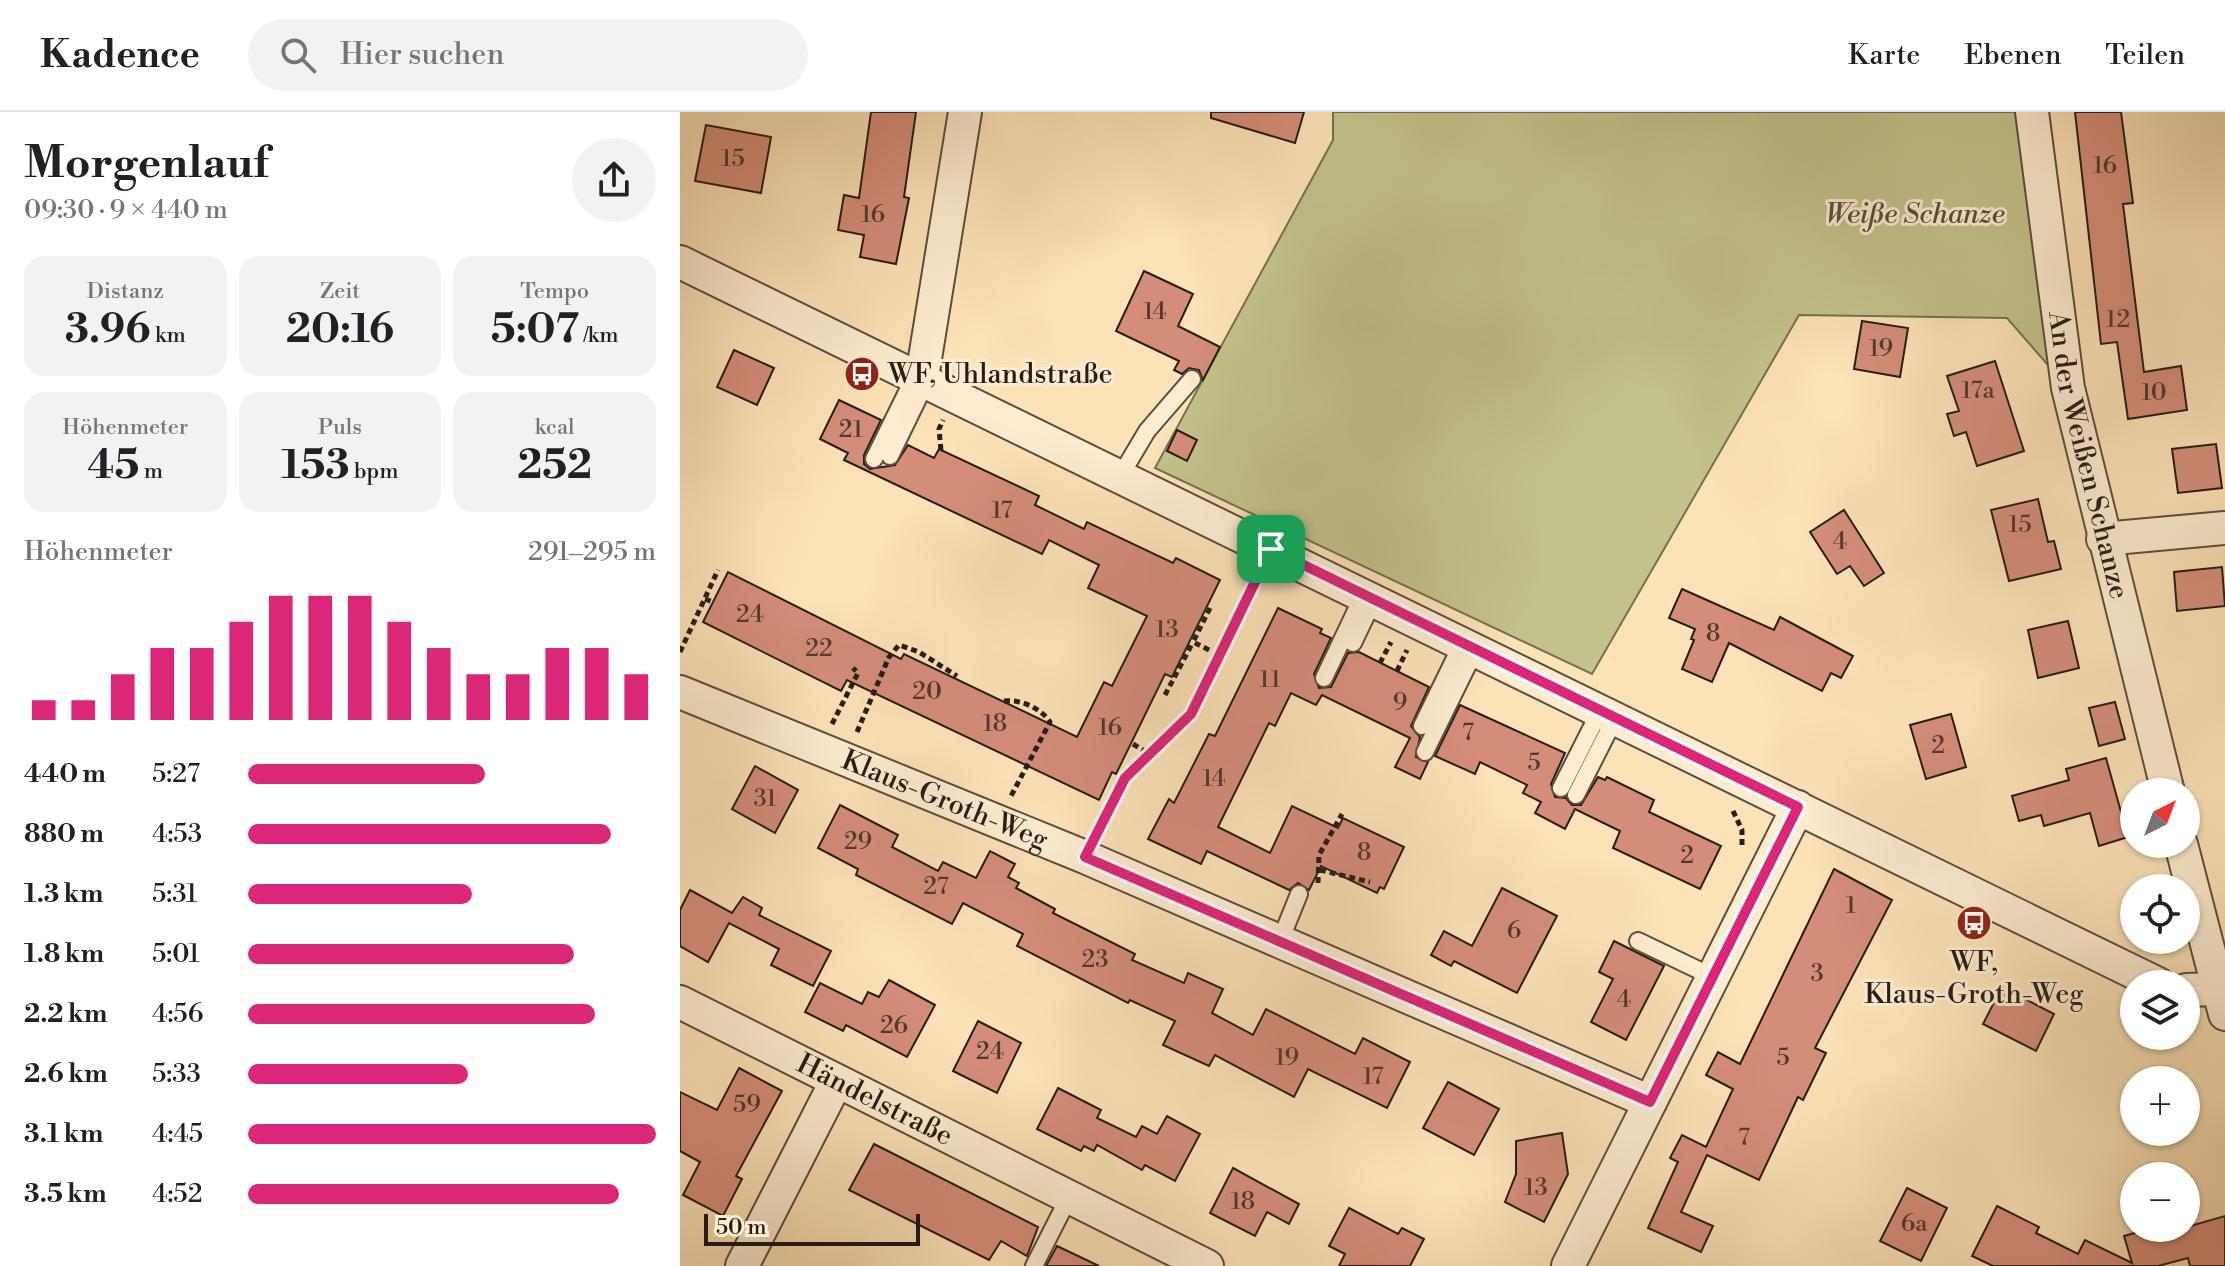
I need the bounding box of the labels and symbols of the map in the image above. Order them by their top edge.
house number: 15 [721,144,745,174]
house number: 16 [2093,151,2117,181]
park label: Weiße Schanze [1825,197,2005,232]
house number: 16 [861,200,885,230]
house number: 14 [1143,297,1167,327]
house number: 12 [2106,305,2130,335]
street label: An der Weißen Schanze [2041,308,2137,603]
house number: 19 [1869,334,1893,364]
bus stop icon: WF, Uhlandstraße [843,355,881,393]
place label: WF, Uhlandstraße [887,357,1113,392]
house number: 17a [1961,376,1996,406]
house number: 10 [2141,378,2167,408]
house number: 21 [839,415,864,445]
house number: 17 [991,496,1013,526]
house number: 15 [2008,510,2032,540]
pin [1237,515,1305,583]
house number: 4 [1833,527,1847,557]
house number: 24 [736,600,764,630]
house number: 13 [1155,615,1179,645]
house number: 8 [1706,619,1720,649]
house number: 22 [805,634,833,664]
house number: 11 [1259,665,1281,695]
house number: 20 [912,677,942,707]
house number: 9 [1393,688,1407,718]
house number: 18 [983,709,1007,739]
house number: 16 [1098,713,1122,743]
house number: 7 [1462,718,1474,748]
house number: 2 [1931,731,1945,761]
street label: Klaus-Groth-Weg [837,742,1054,858]
house number: 5 [1527,748,1541,778]
house number: 14 [1202,764,1226,794]
north arrow [2120,778,2200,858]
house number: 31 [753,784,777,814]
house number: 29 [844,827,872,857]
house number: 8 [1357,838,1371,868]
house number: 2 [1680,841,1694,871]
house number: 27 [923,872,949,902]
house number: 1 [1846,891,1857,921]
bus stop icon: WF, Klaus-Groth-Weg [1955,904,1993,942]
house number: 6 [1507,916,1521,946]
house number: 23 [1082,945,1108,975]
place label: WF, Klaus-Groth-Weg [1864,945,2084,1012]
house number: 3 [1810,959,1824,989]
house number: 4 [1617,985,1631,1015]
house number: 26 [880,1011,908,1041]
house number: 24 [976,1037,1004,1067]
house number: 19 [1275,1043,1299,1073]
house number: 5 [1776,1043,1790,1073]
street label: Händelstraße [791,1046,959,1153]
house number: 17 [1362,1062,1384,1092]
house number: 59 [733,1090,761,1120]
house number: 7 [1738,1123,1750,1153]
house number: 13 [1524,1173,1548,1203]
house number: 18 [1231,1187,1255,1217]
house number: 6a [1901,1209,1928,1239]
scale bar [704,1210,920,1246]

